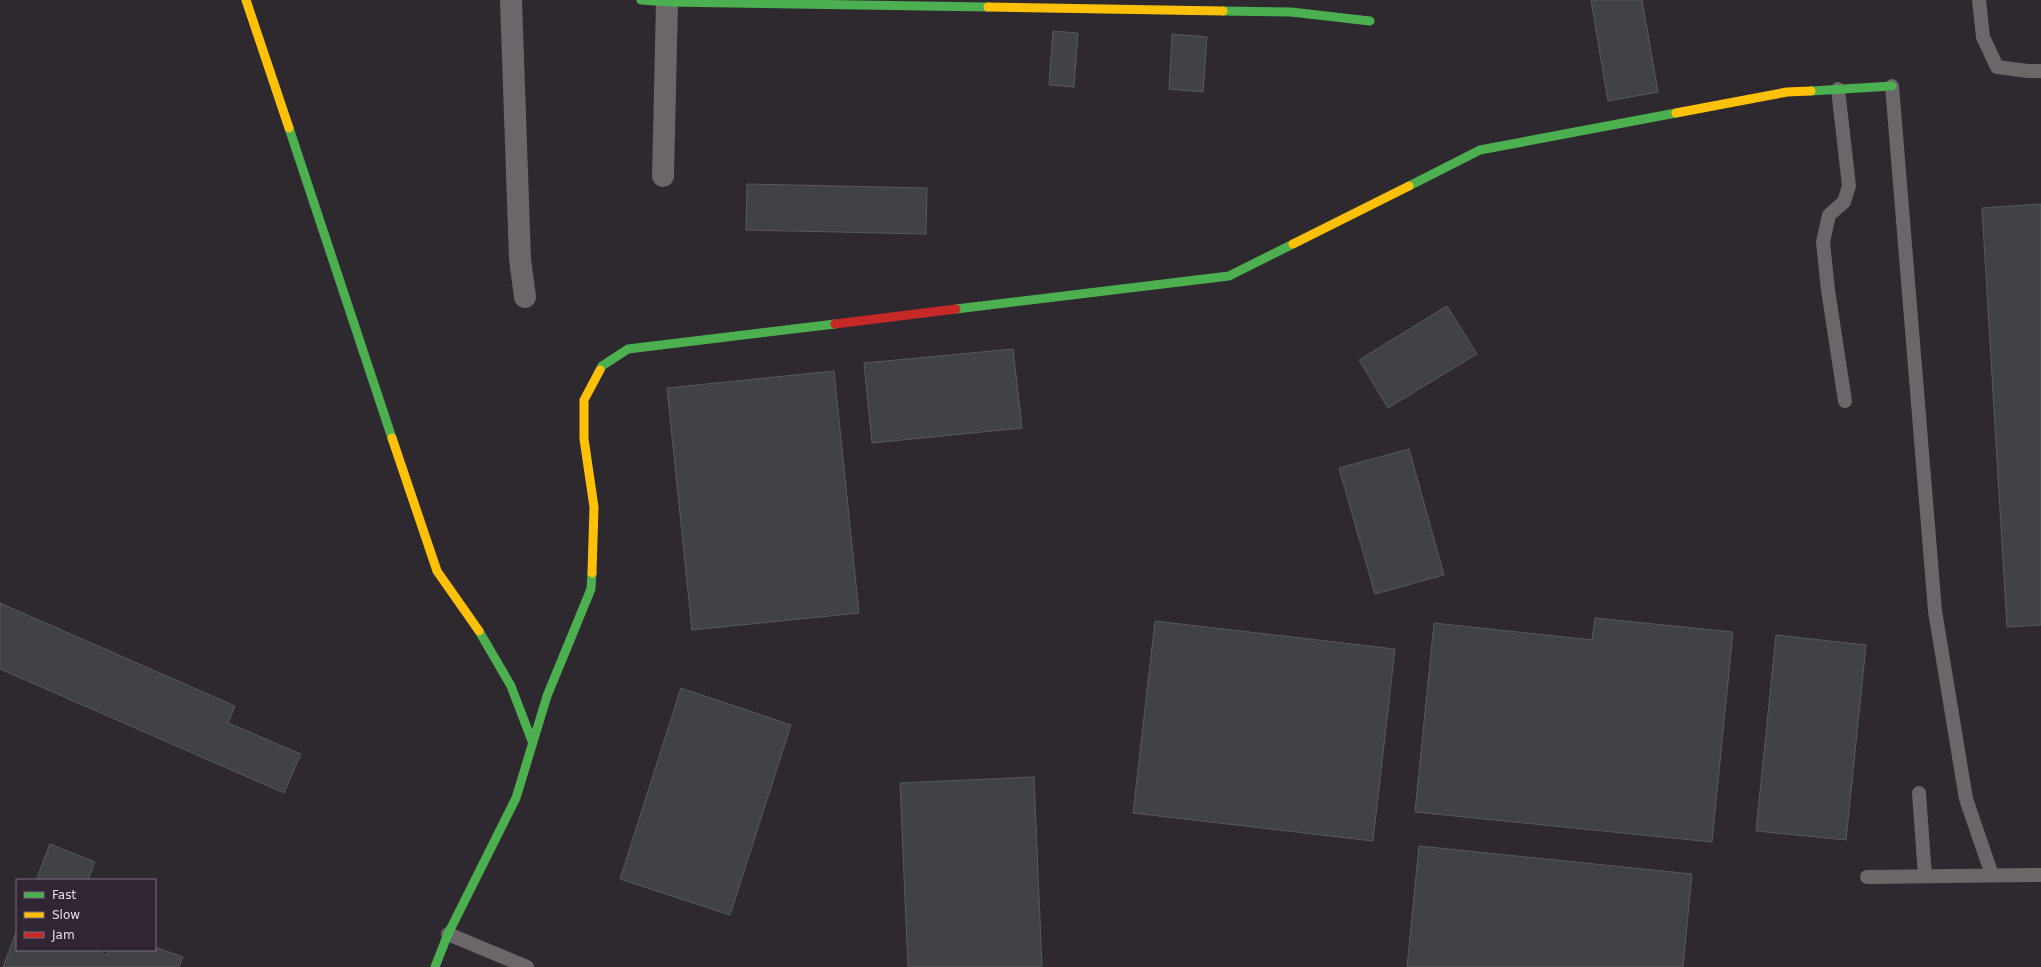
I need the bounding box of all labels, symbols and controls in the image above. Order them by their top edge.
legend [16,879,156,951]
text: Fast [52,888,76,902]
text: Slow [52,908,80,922]
text: Jam [51,928,75,942]

